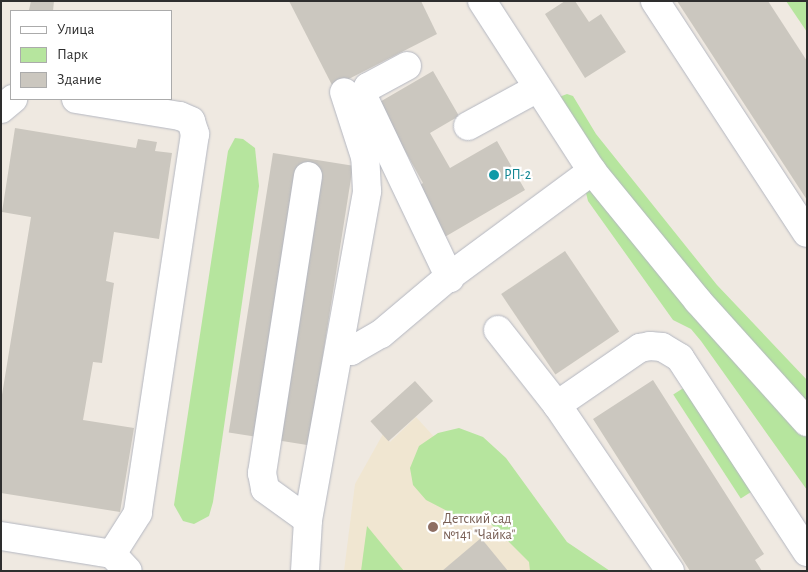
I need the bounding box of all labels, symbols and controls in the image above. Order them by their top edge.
legend [10,10,172,100]
text: Улица [57,22,94,37]
text: Парк [57,47,88,62]
text: Здание [57,72,102,87]
place label: РП-2 [504,167,531,183]
marker: РП-2 [488,169,500,181]
place label: Детский сад №141 "Чайка" [443,511,515,544]
marker: Детский сад №141 "Чайка" [427,521,439,533]

